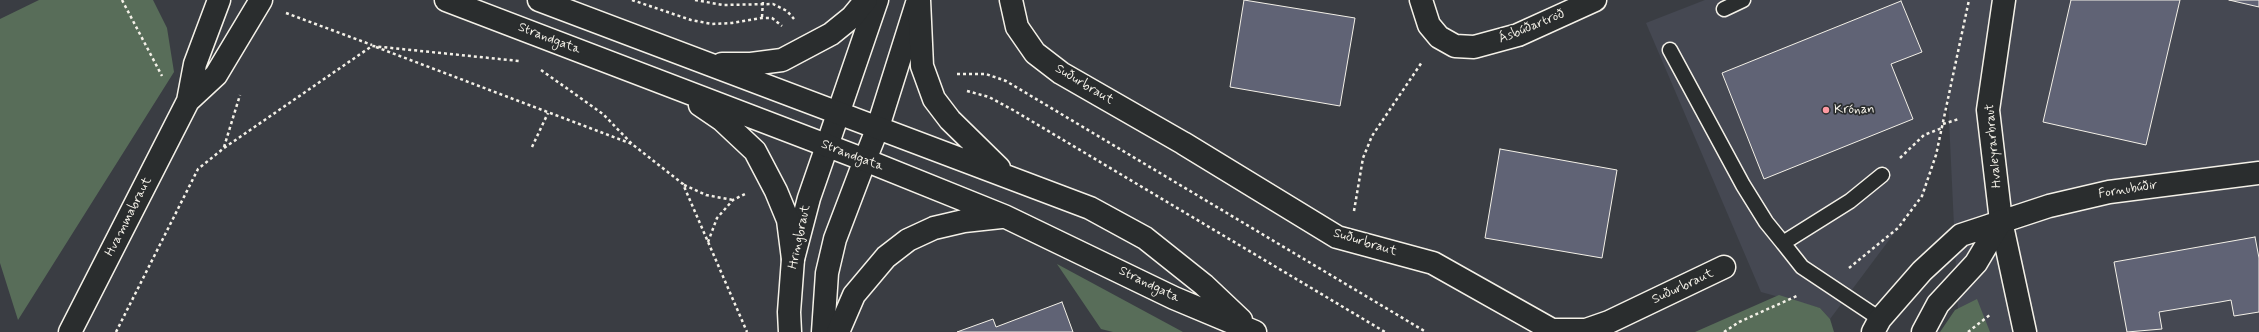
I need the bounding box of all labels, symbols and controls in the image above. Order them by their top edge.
street label: Ásbúðartröð [1497,7,1567,47]
street label: Strandgata [516,20,582,58]
street label: Suðurbraut [1052,61,1116,109]
place label: Krónan [1834,102,1875,118]
street label: Hvaleyrarbraut [1983,103,2005,189]
marker: Krónan [1821,105,1831,115]
street label: Strandgata [819,137,885,175]
street label: Hvammabraut [102,175,156,259]
street label: Fornubúðir [2097,178,2159,202]
street label: Hringbraut [786,203,814,271]
street label: Suðurbraut [1331,226,1399,260]
street label: Strandgata [1116,264,1182,306]
street label: Suðurbraut [1650,266,1716,308]

